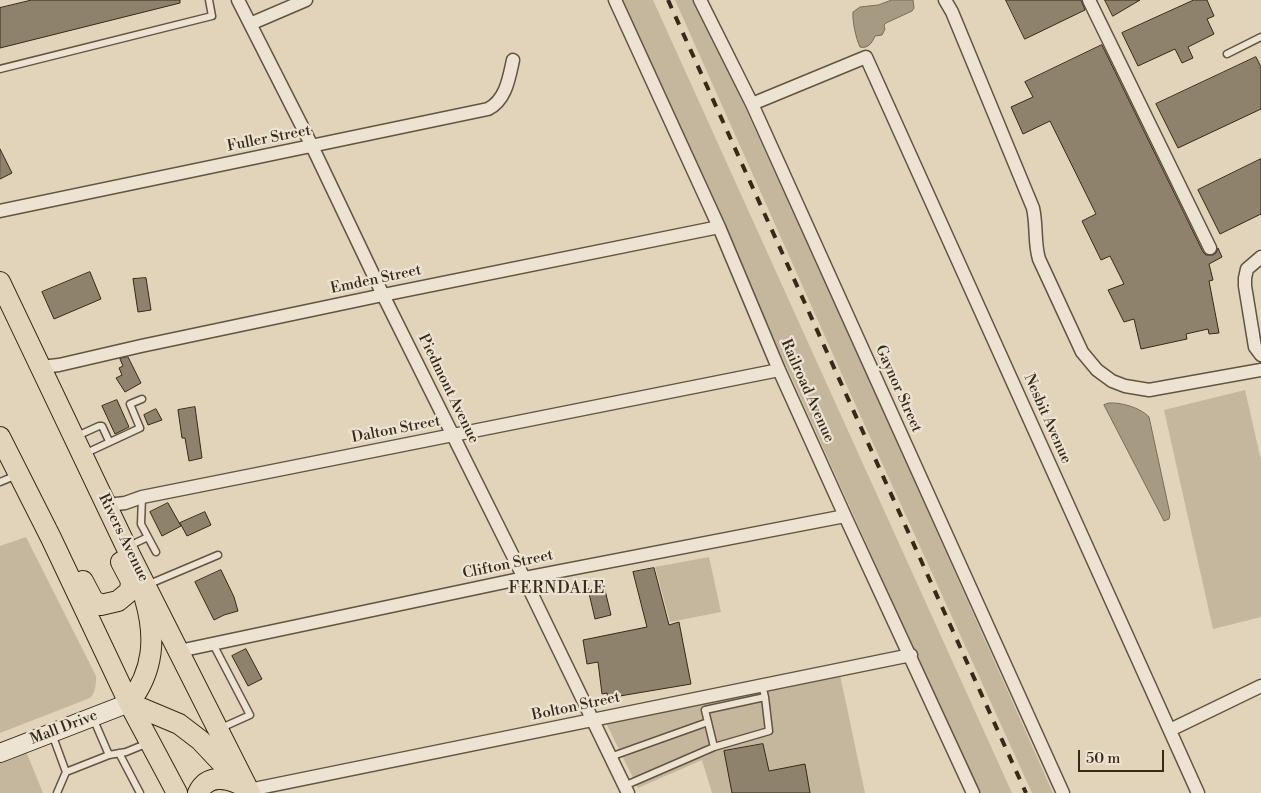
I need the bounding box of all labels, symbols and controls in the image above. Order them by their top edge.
street label: Fuller Street [226,122,312,156]
street label: Emden Street [329,262,423,298]
street label: Piedmont Avenue [414,331,482,447]
street label: Railroad Avenue [776,337,838,445]
street label: Gaynor Street [871,343,925,435]
street label: Nesbit Avenue [1019,371,1075,467]
street label: Dalton Street [350,413,442,447]
street label: Rivers Avenue [94,491,152,585]
street label: Clifton Street [461,547,555,583]
district label: FERNDALE [508,579,606,599]
street label: Bolton Street [530,689,622,725]
street label: Mall Drive [28,707,100,749]
scale bar [1081,740,1167,772]
text: 50 m [1086,749,1120,768]

